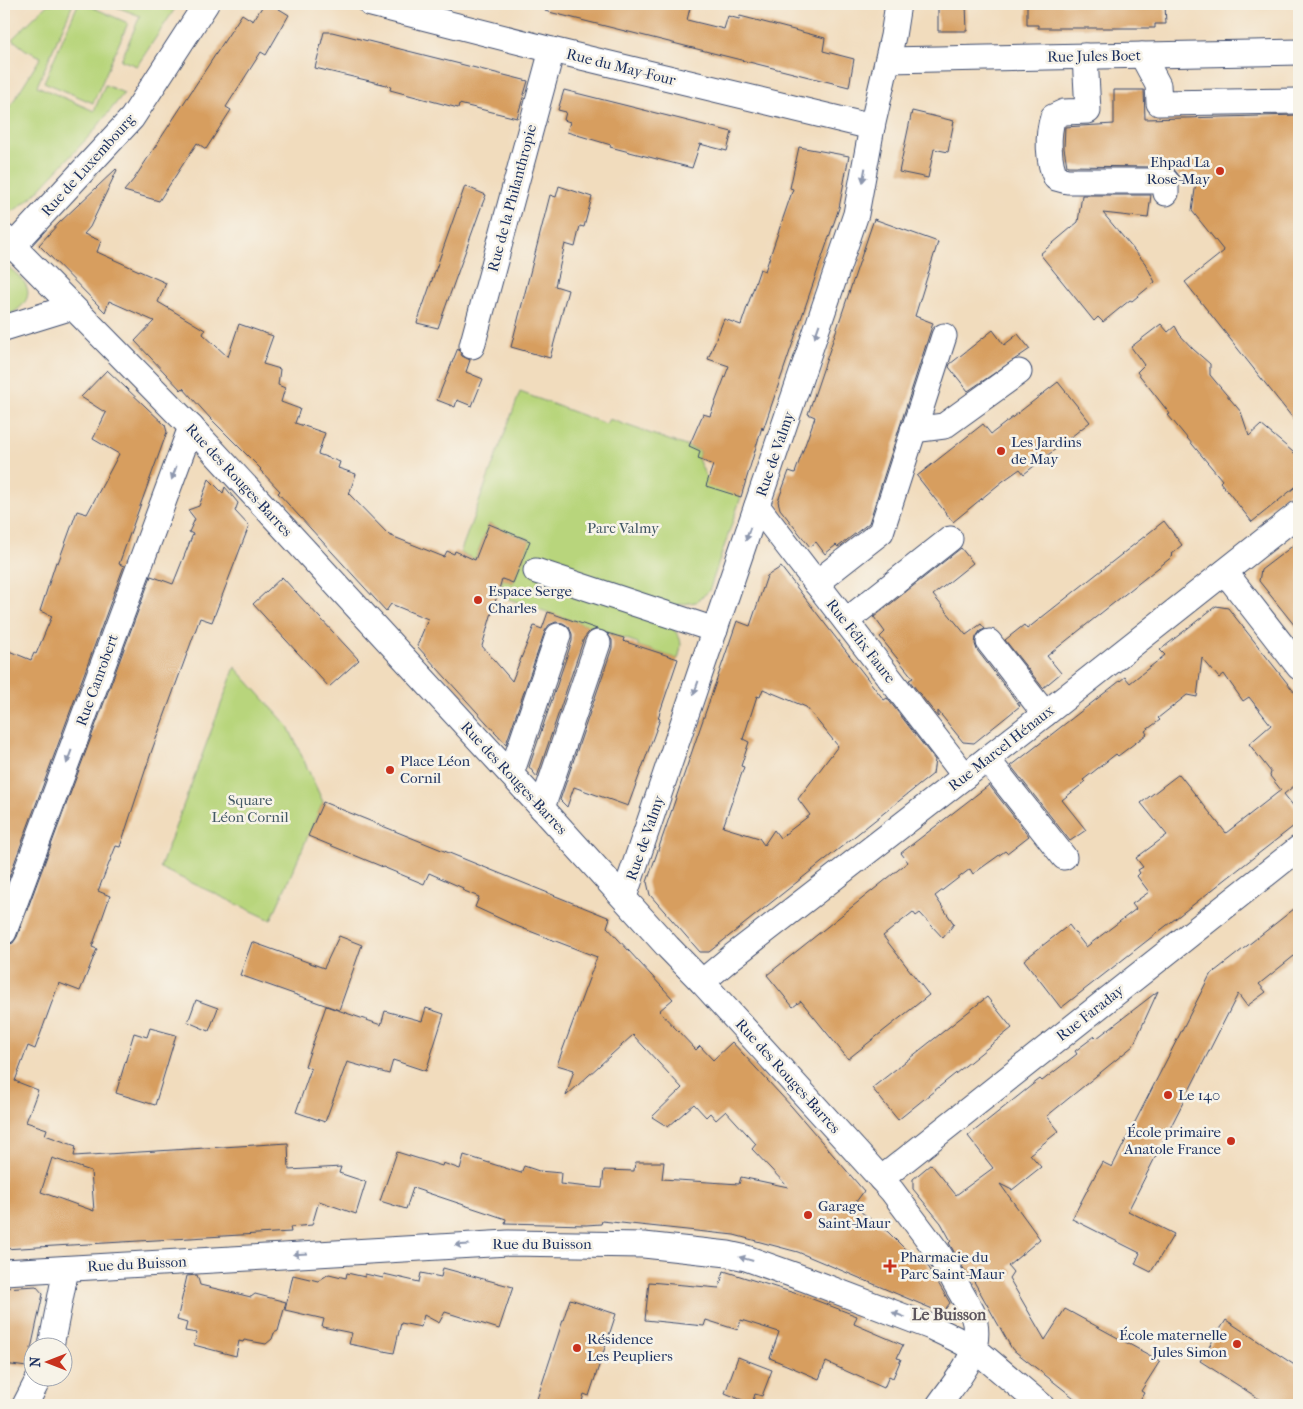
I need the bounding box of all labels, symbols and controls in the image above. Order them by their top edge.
street label: Rue du May-Four [564,45,678,89]
street label: Rue Jules Boet [1047,46,1142,66]
street label: Rue de Luxembourg [37,109,139,220]
street label: Rue de la Philanthropie [484,122,540,274]
place label: Ehpad La Rose-May [1146,153,1211,188]
marker: Ehpad La Rose-May [1214,165,1226,177]
one-way arrow [859,168,867,184]
one-way arrow [813,324,821,339]
street label: Rue de Valmy [752,408,798,499]
street label: Rue des Rouges-Barres [182,420,296,541]
place label: Les Jardins de May [1011,433,1082,468]
marker: Les Jardins de May [995,445,1007,457]
one-way arrow [169,466,177,480]
park label: Parc Valmy [587,519,660,537]
one-way arrow [744,527,751,542]
place label: Espace Serge Charles [488,582,573,617]
marker: Espace Serge Charles [472,594,484,606]
street label: Rue Félix Faure [823,595,900,687]
street label: Rue Canrobert [72,631,122,728]
one-way arrow [691,681,699,696]
street label: Rue Marcel Hénaux [945,701,1058,795]
street label: Rue des Rouges-Barres [457,718,571,839]
one-way arrow [65,749,72,764]
place label: Place Léon Cornil [400,752,470,787]
marker: Place Léon Cornil [384,764,396,776]
park label: Square Léon Cornil [211,791,289,826]
street label: Rue de Valmy [622,792,668,883]
street label: Rue Faraday [1053,980,1128,1045]
street label: Rue des Rouges-Barres [732,1015,844,1137]
place label: Le 140 [1178,1086,1220,1104]
marker: Le 140 [1162,1089,1174,1101]
place label: École primaire Anatole France [1123,1123,1222,1158]
marker: École primaire Anatole France [1225,1135,1237,1147]
place label: Garage Saint-Maur [818,1197,891,1232]
marker: Garage Saint-Maur [802,1209,814,1221]
street label: Rue du Buisson [492,1235,592,1253]
one-way arrow [454,1241,470,1249]
place label: Pharmacie du Parc Saint-Maur [900,1248,1005,1283]
one-way arrow [292,1250,308,1258]
street label: Rue du Buisson [87,1252,187,1276]
one-way arrow [738,1254,753,1262]
marker: Pharmacie du Parc Saint-Maur [884,1260,896,1272]
district label: Le Buisson [912,1305,987,1324]
one-way arrow [891,1310,906,1318]
place label: École maternelle Jules Simon [1119,1326,1228,1361]
place label: Résidence Les Peupliers [587,1330,673,1365]
north arrow [22,1336,72,1386]
marker: École maternelle Jules Simon [1231,1338,1243,1350]
marker: Résidence Les Peupliers [571,1342,583,1354]
text: N [27,1356,44,1367]

